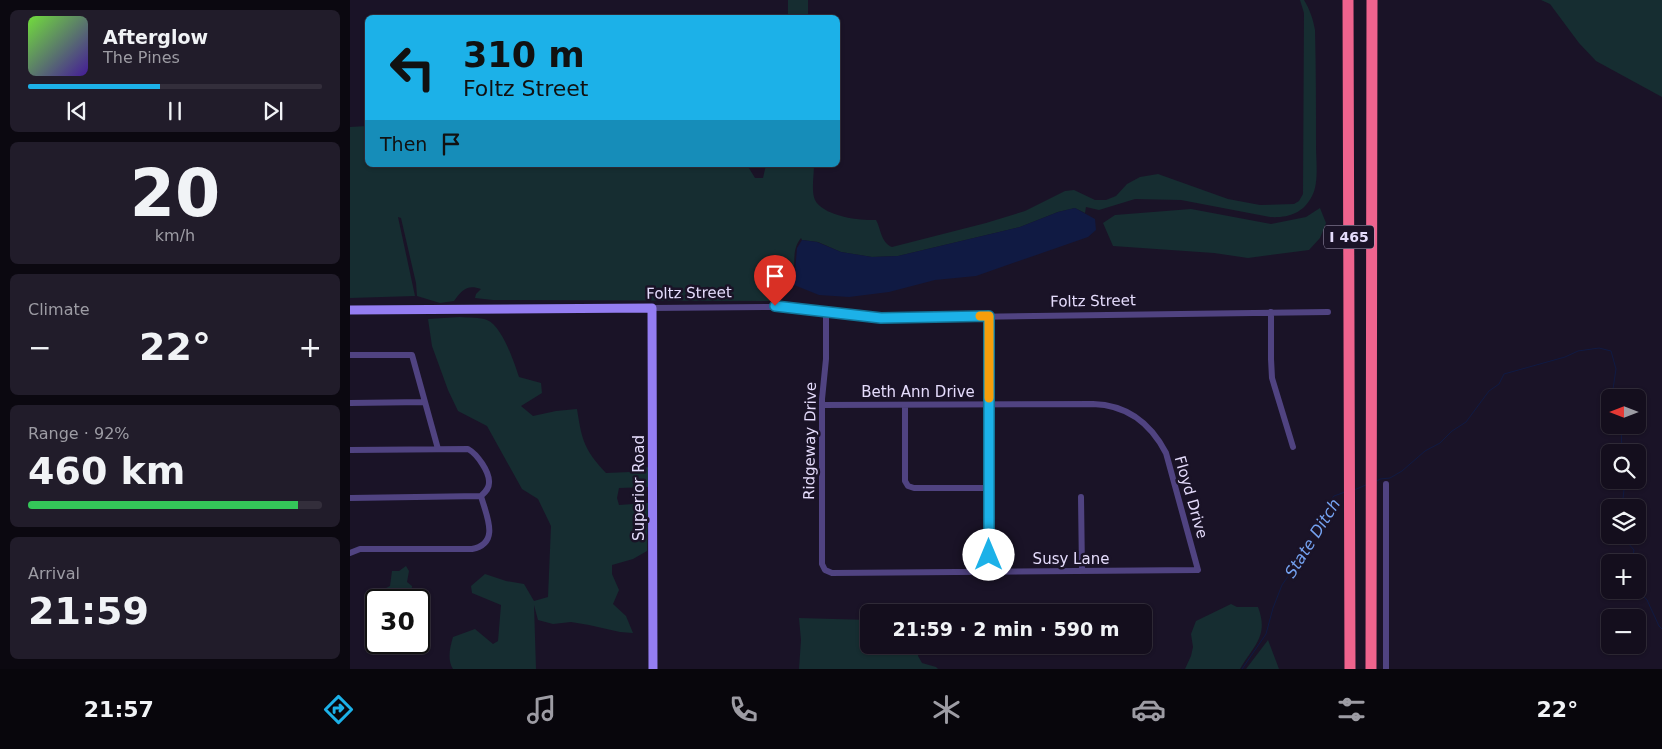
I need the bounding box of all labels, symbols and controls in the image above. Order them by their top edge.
text: Afterglow [103,26,208,48]
icon: left [380,35,445,100]
text: 310 m [463,35,585,75]
text: The Pines [103,48,180,67]
text: Foltz Street [463,76,588,101]
icon: previous [63,97,91,125]
icon: pause [161,97,189,125]
icon: next [259,97,287,125]
icon: arrive [437,130,465,158]
text: Then [380,133,427,155]
text: 20 [130,156,220,231]
text: km/h [155,226,195,245]
road number: I 465 [1324,226,1374,248]
pin [754,255,796,306]
icon: arrive [761,262,789,290]
street label: Foltz Street [646,283,732,303]
street label: Foltz Street [1050,291,1136,311]
text: Climate [28,300,90,319]
text: 22° [139,325,211,369]
text: − [28,331,51,364]
text: + [299,331,322,364]
street label: Ridgeway Drive [800,382,820,500]
street label: Beth Ann Drive [861,383,975,401]
north arrow [1601,389,1646,434]
map controls [1601,389,1646,654]
text: Range · 92% [28,424,130,443]
street label: Superior Road [630,435,648,541]
button: search [1601,444,1646,489]
text: 460 km [28,449,185,493]
street label: Floyd Drive [1171,454,1211,540]
water label: State Ditch [1281,495,1344,581]
button: layers [1601,499,1646,544]
position arrow [962,528,1014,580]
street label: Susy Lane [1033,550,1109,568]
button: + [1601,554,1646,599]
text: Arrival [28,564,80,583]
text: 21:59 [28,589,149,633]
speed limit sign: 30 [365,589,430,654]
button: − [1601,609,1646,654]
text: 21:59 · 2 min · 590 m [892,618,1120,640]
icon: directions [321,692,356,727]
icon: music [524,692,559,727]
icon: phone [726,692,761,727]
icon: climate [929,692,964,727]
icon: car [1131,692,1166,727]
icon: filters [1334,692,1369,727]
text: 21:57 [84,697,154,722]
text: 22° [1537,697,1578,722]

